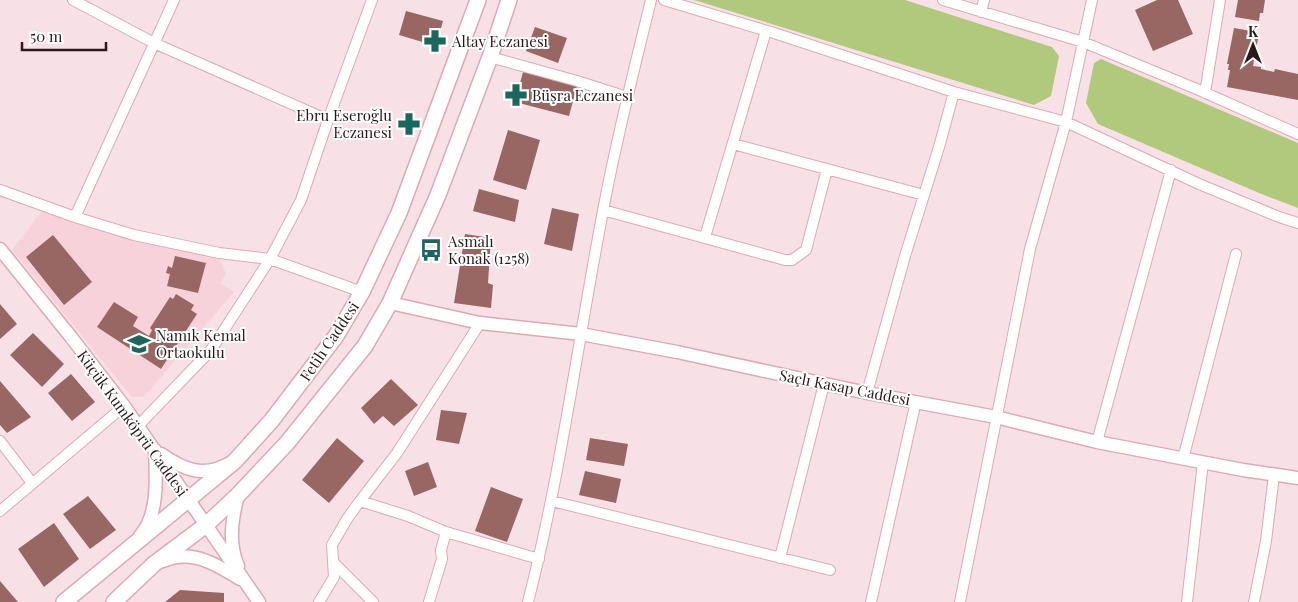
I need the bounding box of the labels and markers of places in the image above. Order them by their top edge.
pharmacy icon: Altay Eczanesi [422,28,448,54]
place label: Altay Eczanesi [451,31,549,51]
pharmacy icon: Büşra Eczanesi [503,82,529,108]
place label: Büşra Eczanesi [532,85,634,105]
place label: Ebru Eseroğlu Eczanesi [296,105,393,142]
pharmacy icon: Ebru Eseroğlu Eczanesi [396,111,422,137]
place label: Asmalı Konak (1258) [447,231,529,268]
bus stop icon: Asmalı Konak (1258) [418,237,444,263]
place label: Namık Kemal Ortaokulu [156,325,246,362]
school or university icon: Namık Kemal Ortaokulu [126,331,152,357]

